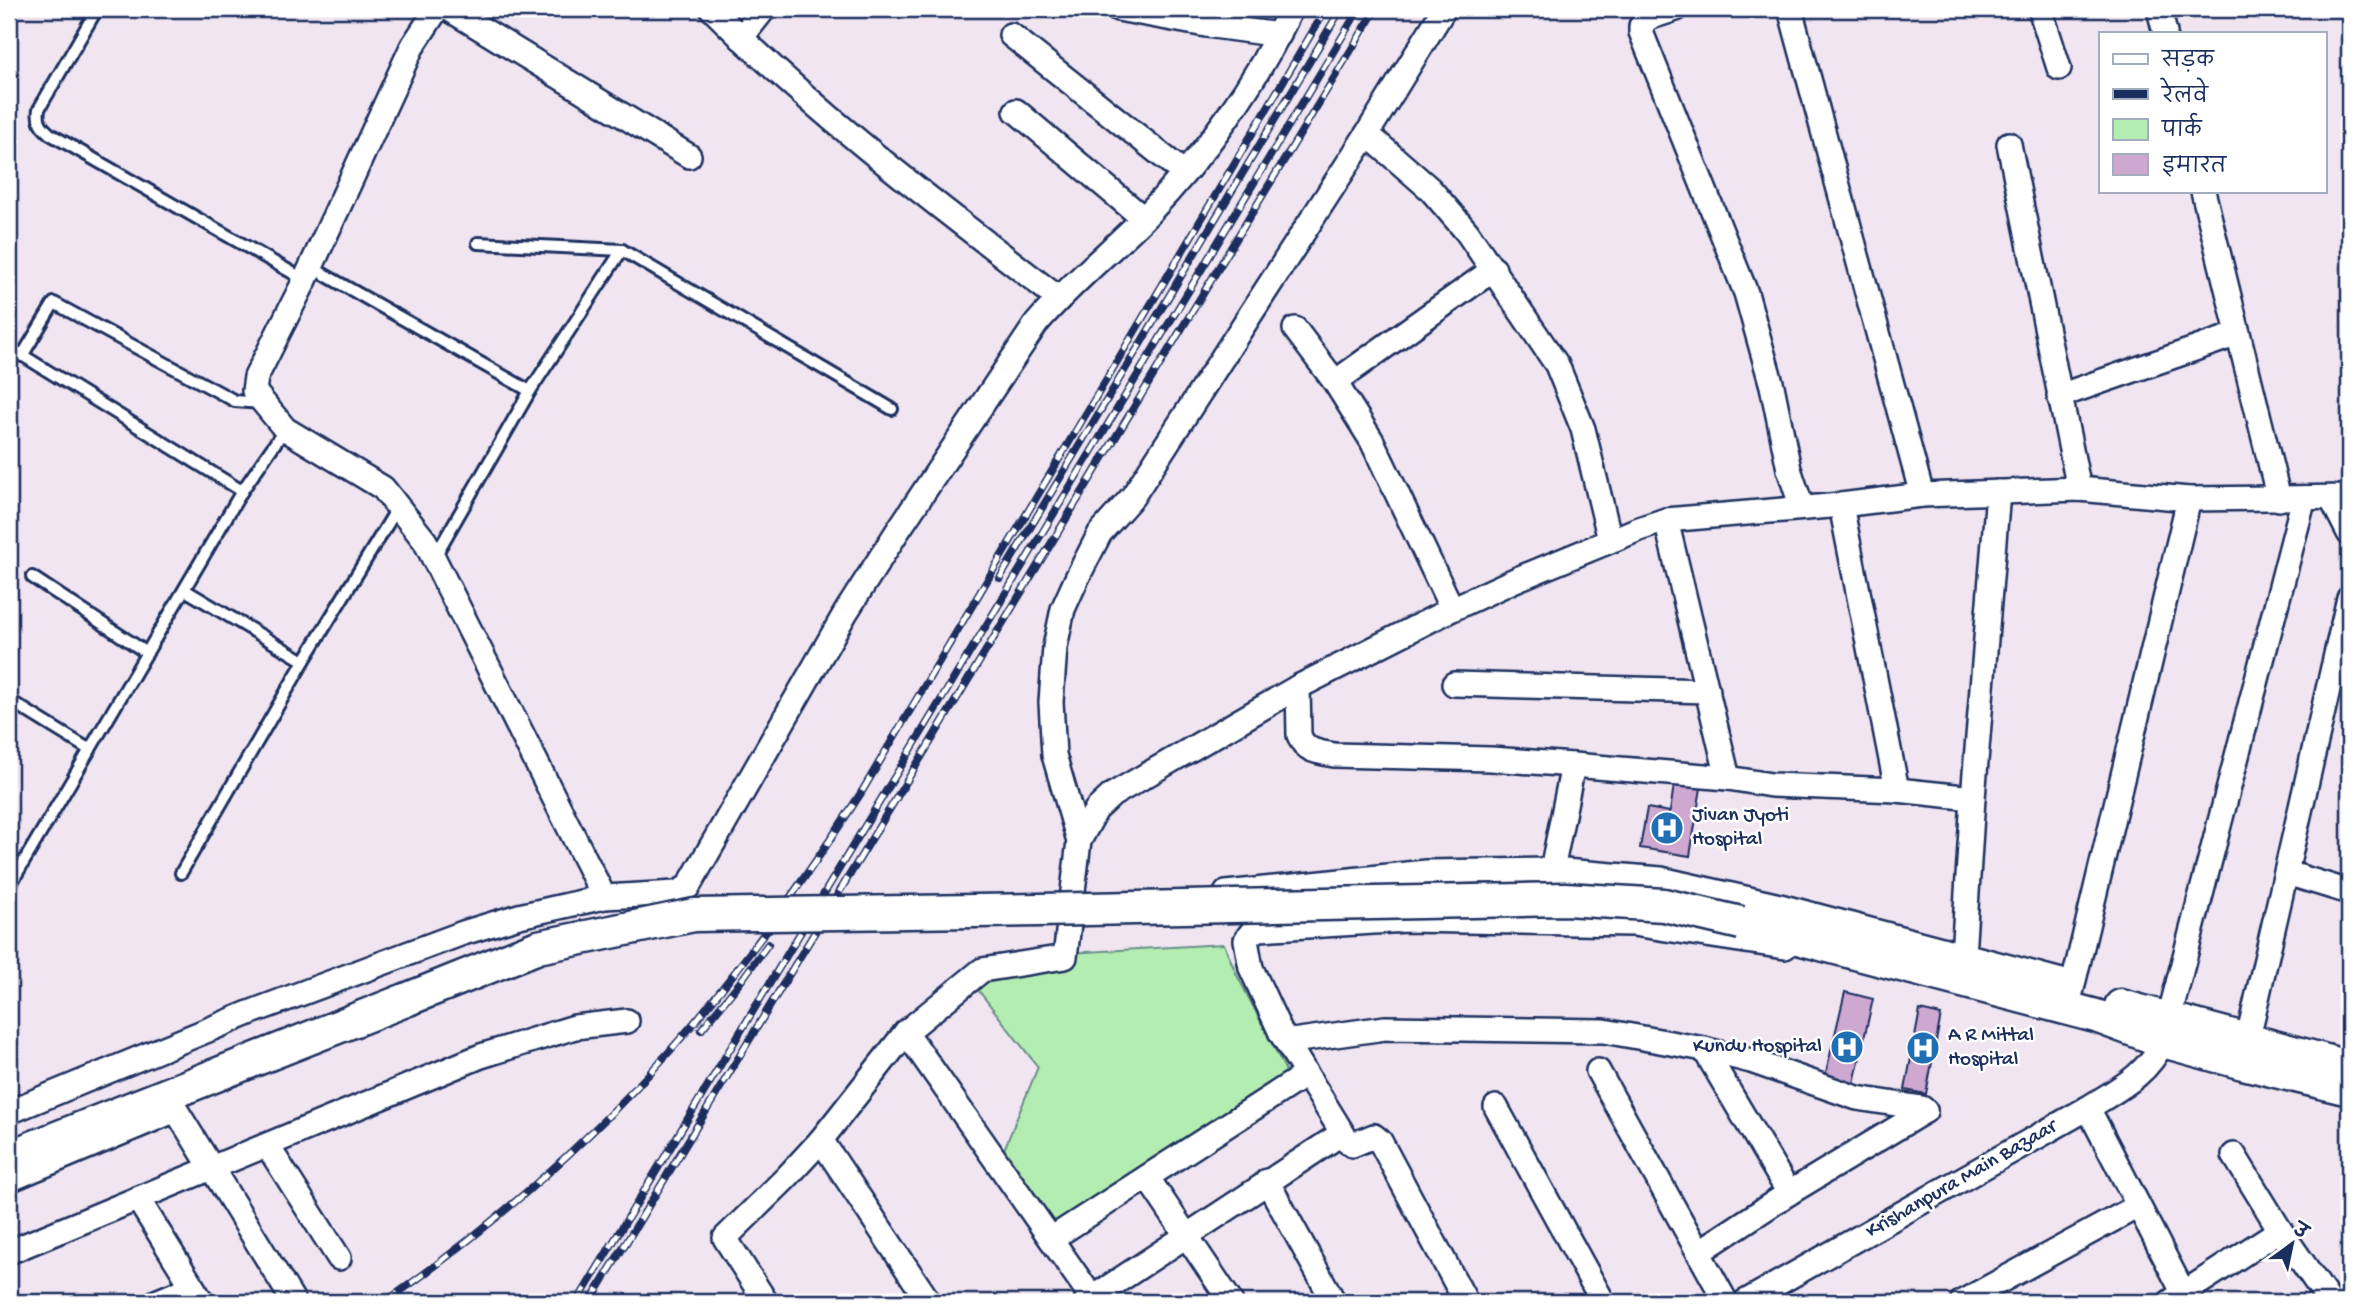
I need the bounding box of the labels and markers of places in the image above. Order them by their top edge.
place label: Jivan Jyoti Hospital [1692,804,1789,853]
hospital icon: Jivan Jyoti Hospital [1648,809,1686,847]
place label: A R Mittal Hospital [1948,1024,2034,1073]
hospital icon: Kundu Hospital [1828,1028,1866,1066]
hospital icon: A R Mittal Hospital [1904,1029,1942,1067]
place label: Kundu Hospital [1693,1035,1822,1060]

